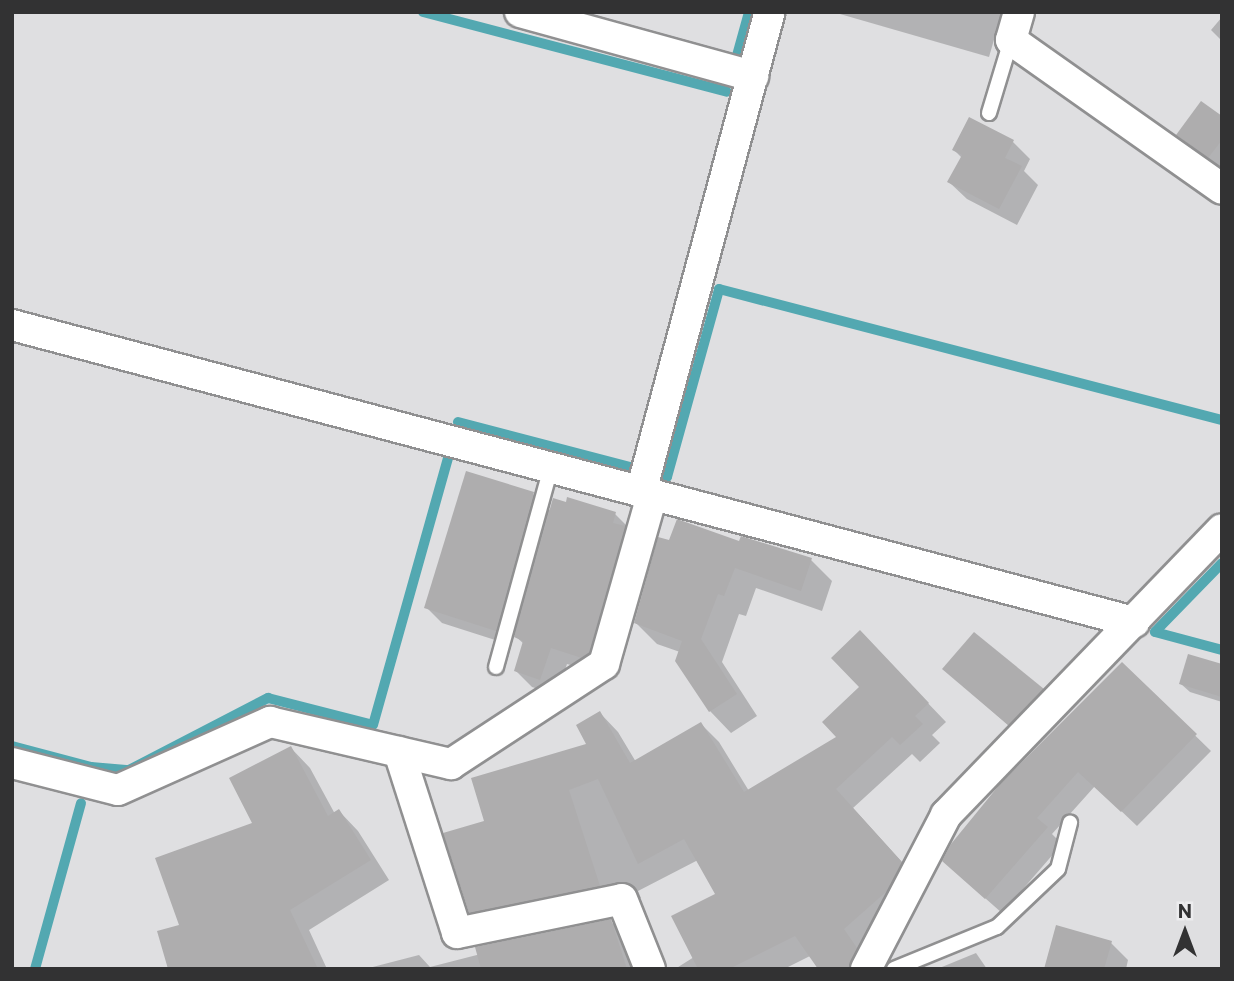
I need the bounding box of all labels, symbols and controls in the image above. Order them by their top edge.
north arrow [1150,897,1220,967]
text: N [1178,899,1192,922]

